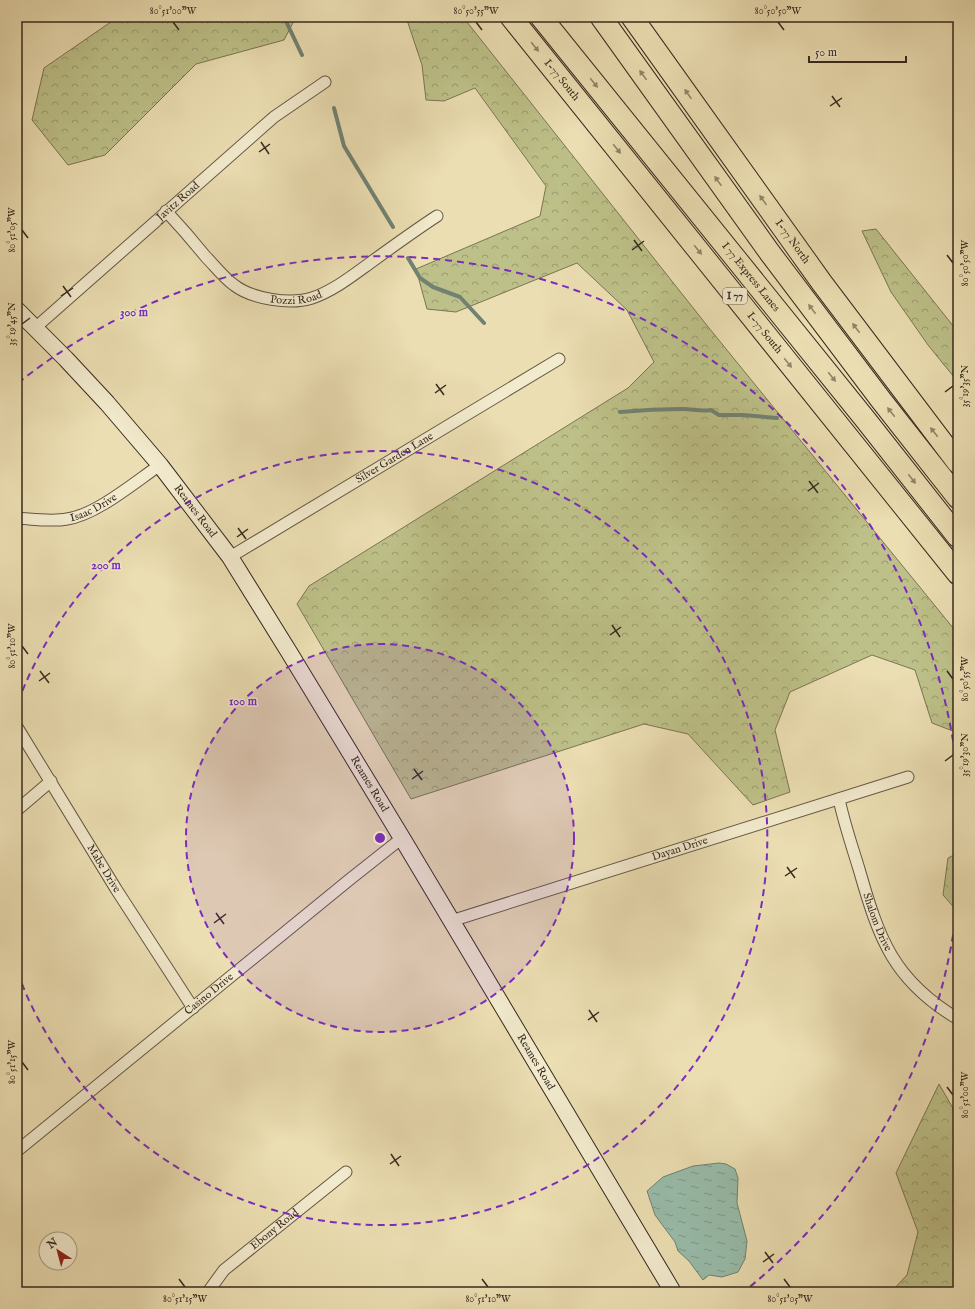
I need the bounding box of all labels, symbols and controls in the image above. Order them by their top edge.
text: 80°51'00"W [150,5,197,18]
text: 80°50'55"W [453,5,499,18]
text: 80°50'50"W [755,5,802,18]
scale bar [809,38,906,64]
one-way arrow [531,42,540,53]
text: 50 m [815,45,837,60]
street label: I-77 South [541,57,583,104]
one-way arrow [639,69,647,80]
one-way arrow [590,77,599,88]
one-way arrow [684,89,692,100]
one-way arrow [612,143,621,154]
one-way arrow [714,176,722,186]
street label: Javitz Road [152,179,203,226]
one-way arrow [759,195,767,206]
text: 80°51'05"W [6,207,19,253]
street label: I-77 North [772,217,813,267]
street label: I 77 Express Lanes [719,239,783,313]
text: 80°50'50"W [959,239,972,286]
one-way arrow [694,245,703,256]
street label: Pozzi Road [269,288,324,308]
road number: I 77 [723,288,747,304]
text: 35°19'45"N [6,302,19,346]
one-way arrow [807,303,816,314]
text: 300 m [120,305,149,320]
street label: I-77 South [744,309,786,357]
one-way arrow [852,323,860,334]
one-way arrow [784,357,793,368]
text: 35°19'35"N [959,364,972,407]
one-way arrow [827,372,836,383]
one-way arrow [886,406,895,417]
one-way arrow [930,426,938,437]
street label: Silver Garden Lane [353,429,436,487]
one-way arrow [908,474,917,485]
street label: Reames Road [171,482,220,541]
street label: Isaac Drive [69,490,120,525]
text: 200 m [91,558,121,573]
text: 80°51'10"W [6,623,19,669]
text: 80°50'55"W [959,656,972,702]
text: 100 m [229,694,258,709]
text: 35°19'30"N [959,733,972,777]
street label: Reames Road [347,754,392,815]
centre of rings [373,831,387,845]
street label: Dayan Drive [650,834,709,864]
street label: Mabe Drive [83,842,124,896]
street label: Shalom Drive [859,891,895,954]
street label: Casino Drive [182,970,237,1018]
street label: Reames Road [514,1031,558,1093]
text: 80°51'15"W [6,1040,19,1084]
text: 80°51'00"W [959,1071,972,1118]
street label: Ebony Road [248,1206,302,1253]
north arrow [38,1231,78,1271]
text: N [44,1235,61,1253]
text: 80°51'15"W [163,1293,207,1306]
text: 80°51'10"W [465,1293,511,1306]
text: 80°51'05"W [767,1293,813,1306]

